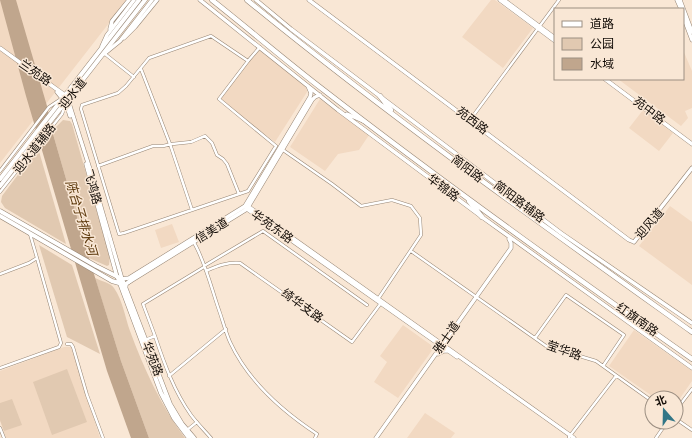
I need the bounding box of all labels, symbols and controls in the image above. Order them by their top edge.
legend [554,8,684,80]
text: 道路 [590,17,614,32]
text: 公园 [590,37,614,52]
street label: 兰苑路 [16,57,54,89]
text: 水域 [590,57,614,72]
street label: 迎水道 [56,75,90,113]
street label: 苑中路 [630,94,668,128]
street label: 苑西路 [453,104,491,138]
street label: 迎水道辅路 [11,121,59,177]
street label: 简阳路 [448,152,486,186]
street label: 飞鸿路 [80,168,104,206]
street label: 华锦路 [424,171,462,205]
water label: 陈台子排水河 [62,178,101,260]
street label: 简阳路辅路 [491,178,547,226]
street label: 迎风道 [633,205,667,243]
street label: 华苑东路 [248,207,296,247]
street label: 信美道 [193,215,231,247]
street label: 绮华支路 [278,286,326,326]
street label: 红旗南路 [613,300,661,340]
street label: 雅士道 [431,319,463,357]
street label: 莹华路 [545,338,583,364]
street label: 华苑路 [139,340,165,378]
north arrow [644,390,684,430]
text: 北 [653,393,668,409]

